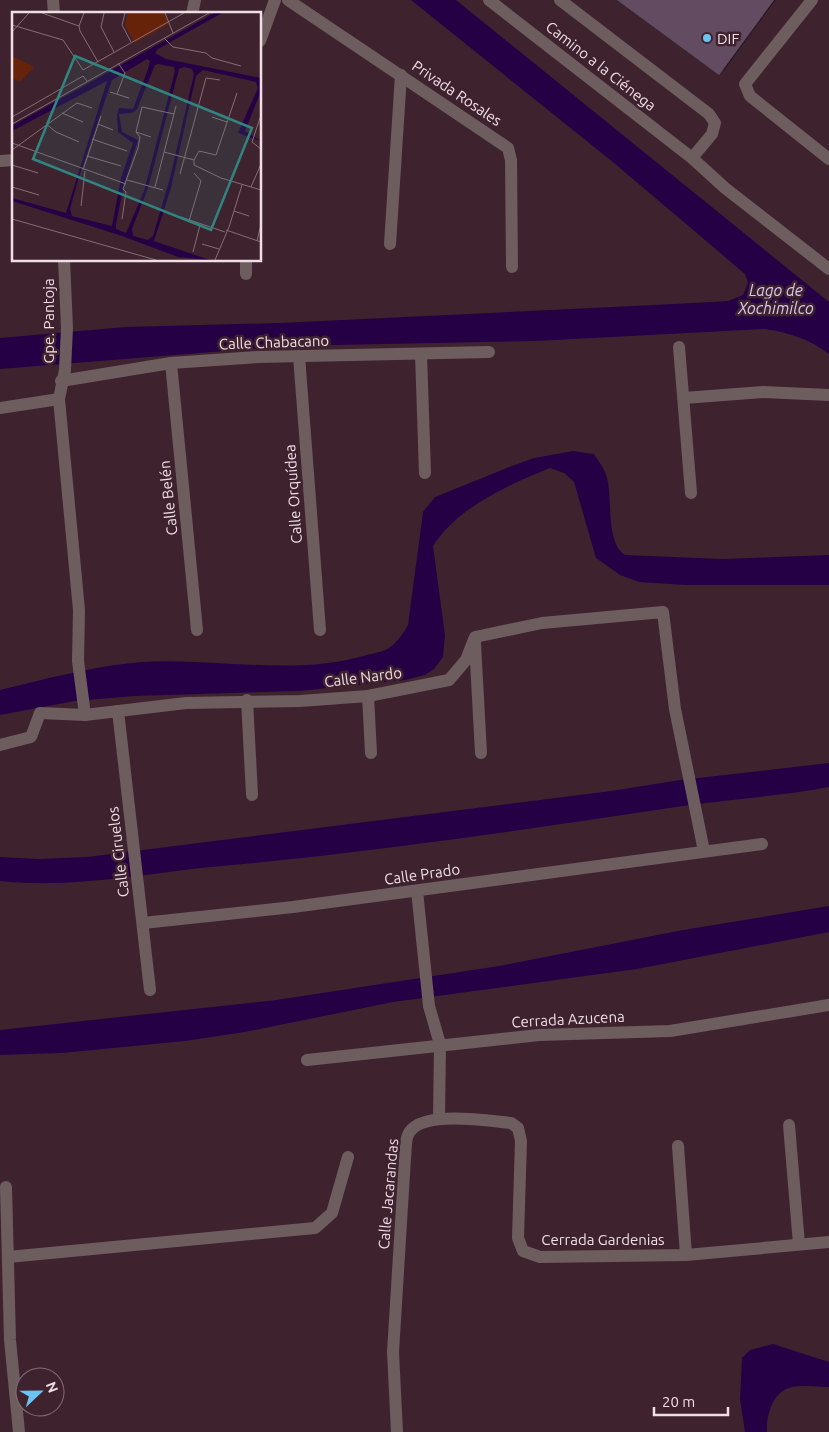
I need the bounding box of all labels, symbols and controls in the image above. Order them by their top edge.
inset map [12,12,261,261]
street label: Camino a la Ciénega [543,18,659,114]
place label: DIF [717,30,739,47]
marker: DIF [701,32,713,44]
street label: Privada Rosales [409,57,505,129]
street label: Gpe. Pantoja [40,278,57,364]
water label: Lago de Xochimilco [737,281,814,317]
street label: Calle Chabacano [219,332,329,352]
street label: Calle Orquídea [281,444,305,544]
street label: Calle Belén [156,460,180,536]
street label: Calle Nardo [323,664,403,690]
street label: Calle Ciruelos [104,806,132,898]
street label: Calle Prado [383,860,461,888]
street label: Cerrada Azucena [511,1008,625,1030]
street label: Calle Jacarandas [375,1138,401,1250]
street label: Cerrada Gardenias [541,1231,665,1248]
north arrow [15,1367,65,1417]
text: N [43,1379,61,1395]
scale bar [654,1384,728,1416]
text: 20 m [662,1393,695,1410]

